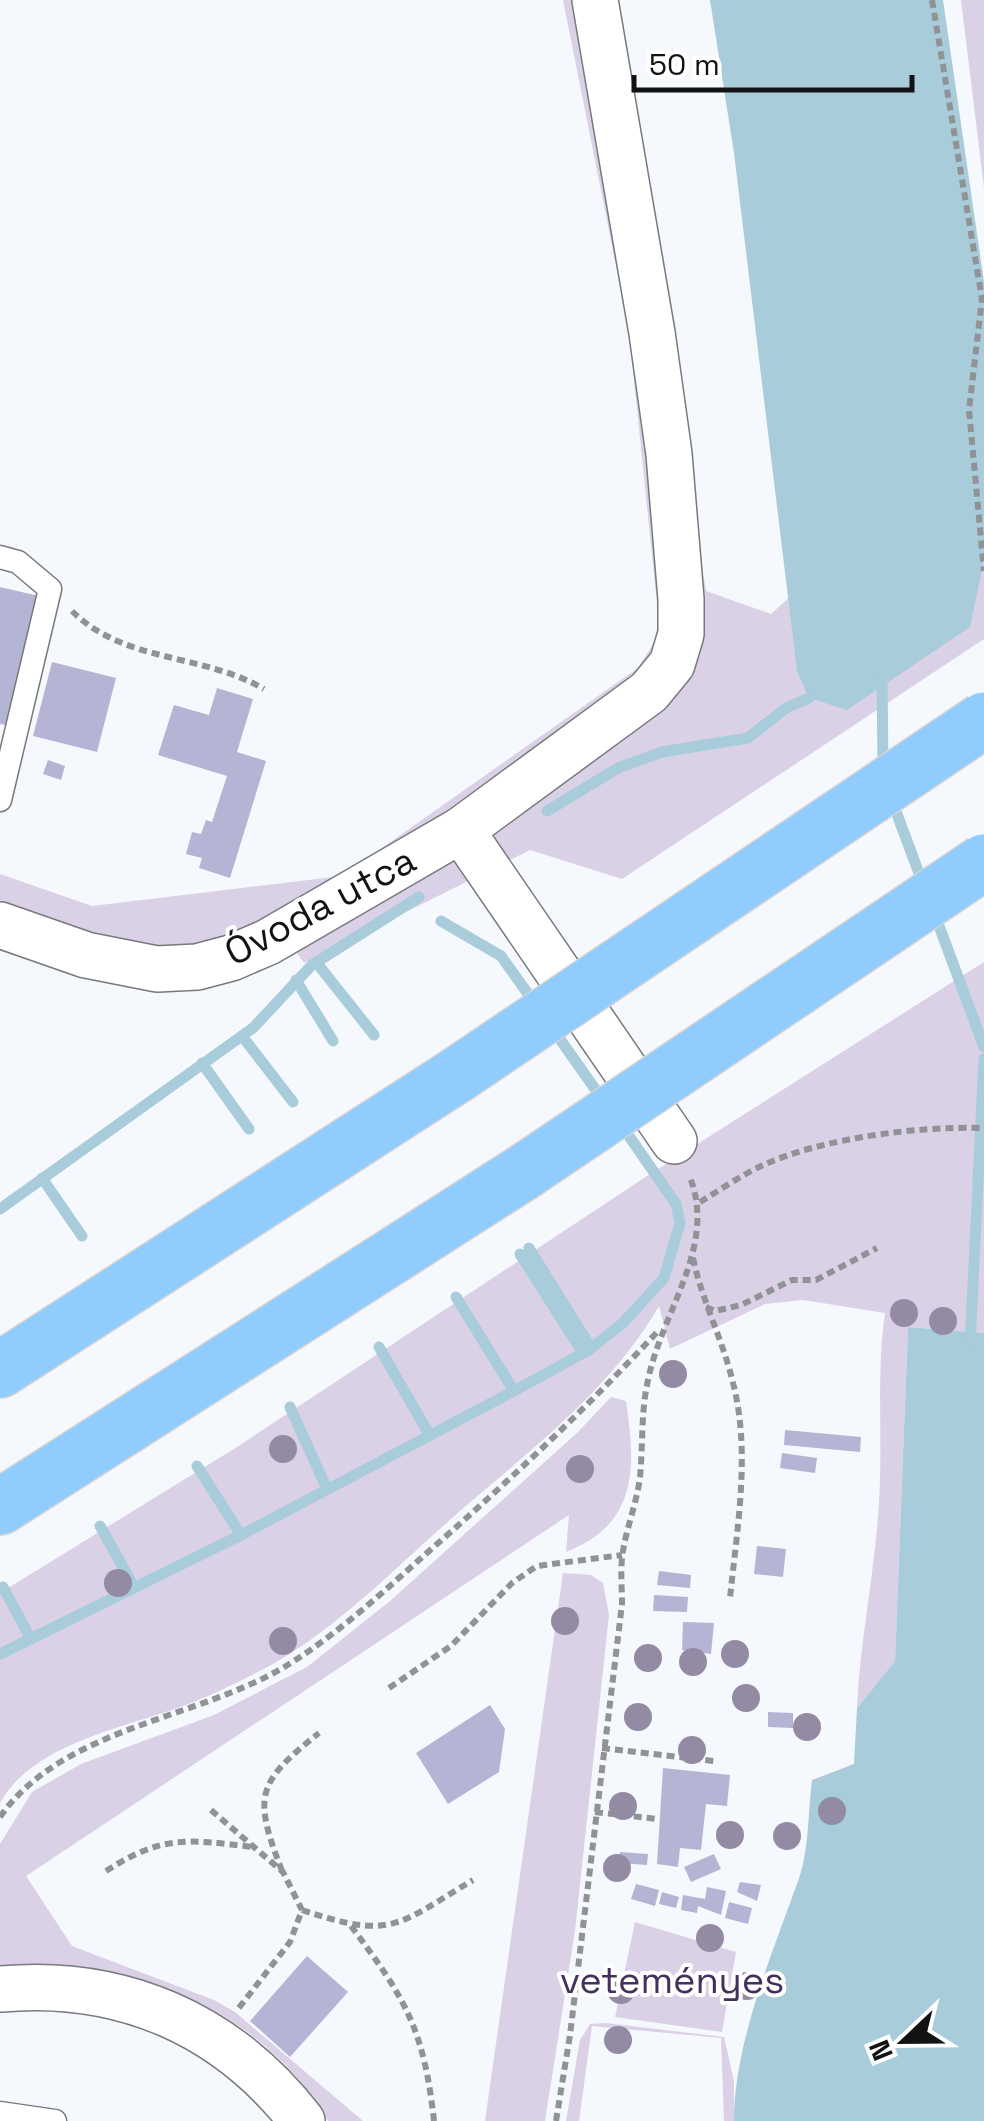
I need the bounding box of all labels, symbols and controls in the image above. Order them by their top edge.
scale bar [634,30,912,92]
text: 50 m [649,45,720,84]
street label: Óvoda utca [216,836,424,976]
park label: veteményes [560,1956,784,2004]
north arrow [854,1991,954,2091]
text: N [861,2035,901,2066]

